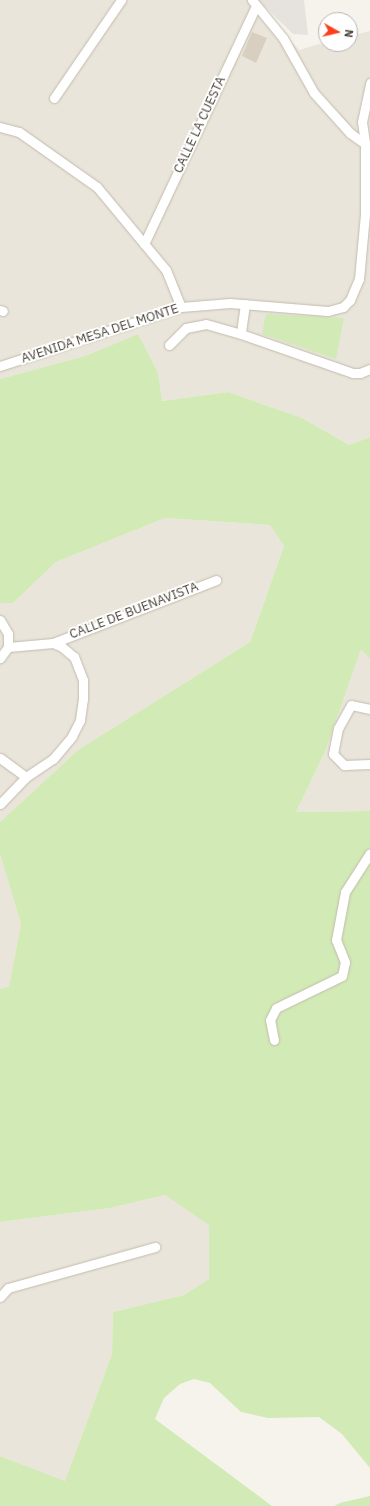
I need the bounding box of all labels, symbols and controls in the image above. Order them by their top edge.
north arrow [318,12,358,52]
text: N [341,29,356,38]
street label: CALLE LA CUESTA [171,74,229,176]
street label: AVENIDA MESA DEL MONTE [19,301,181,367]
street label: CALLE DE BUENAVISTA [67,579,201,643]

